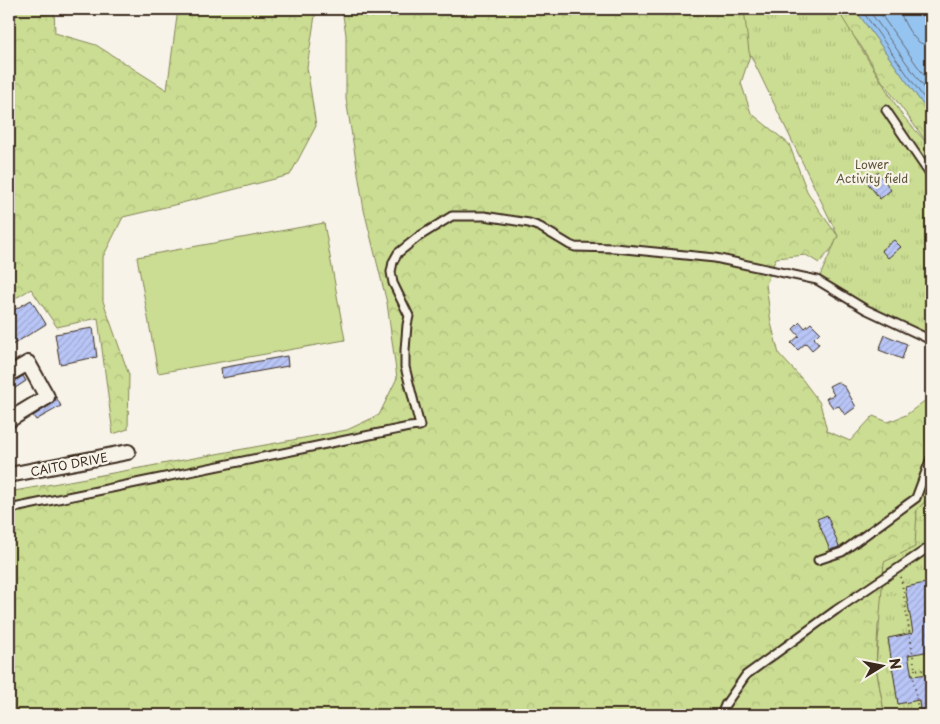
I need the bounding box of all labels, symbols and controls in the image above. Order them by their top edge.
park label: Lower Activity field [836,155,908,187]
street label: CAITO DRIVE [29,448,109,480]
north arrow [858,642,908,692]
text: N [884,656,907,671]

